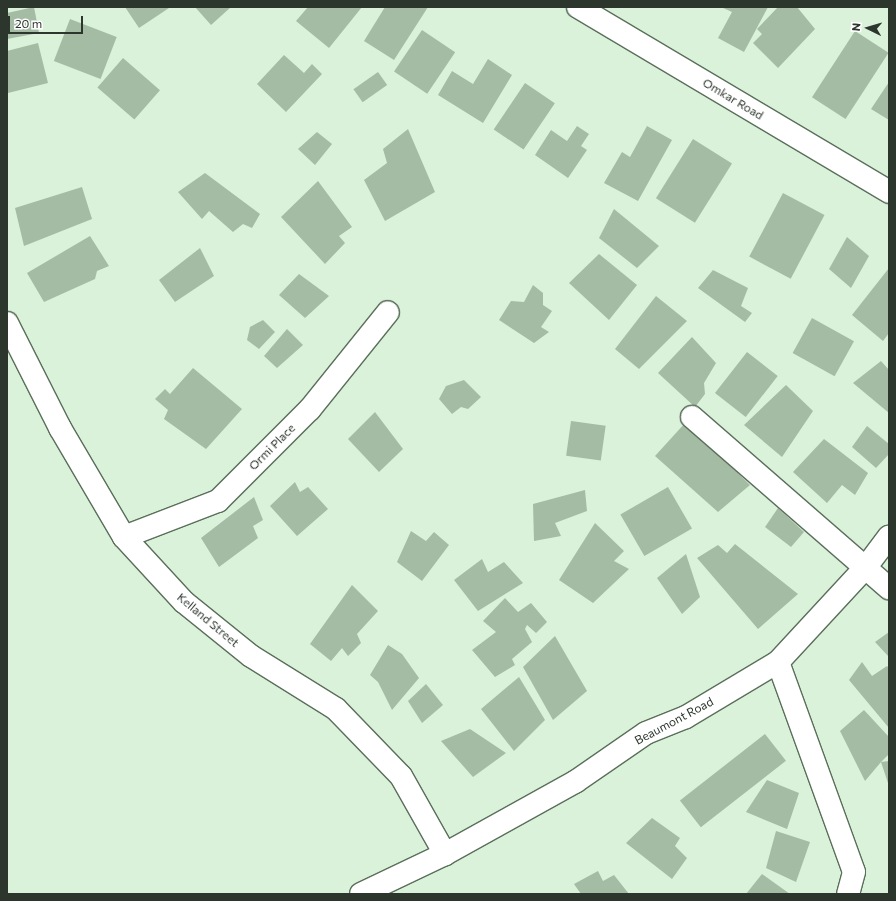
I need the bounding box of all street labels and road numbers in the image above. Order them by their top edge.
street label: Omkar Road [700,75,766,123]
street label: Ormi Place [246,421,298,473]
street label: Kelland Street [174,590,242,650]
street label: Beaumont Road [632,694,716,748]

